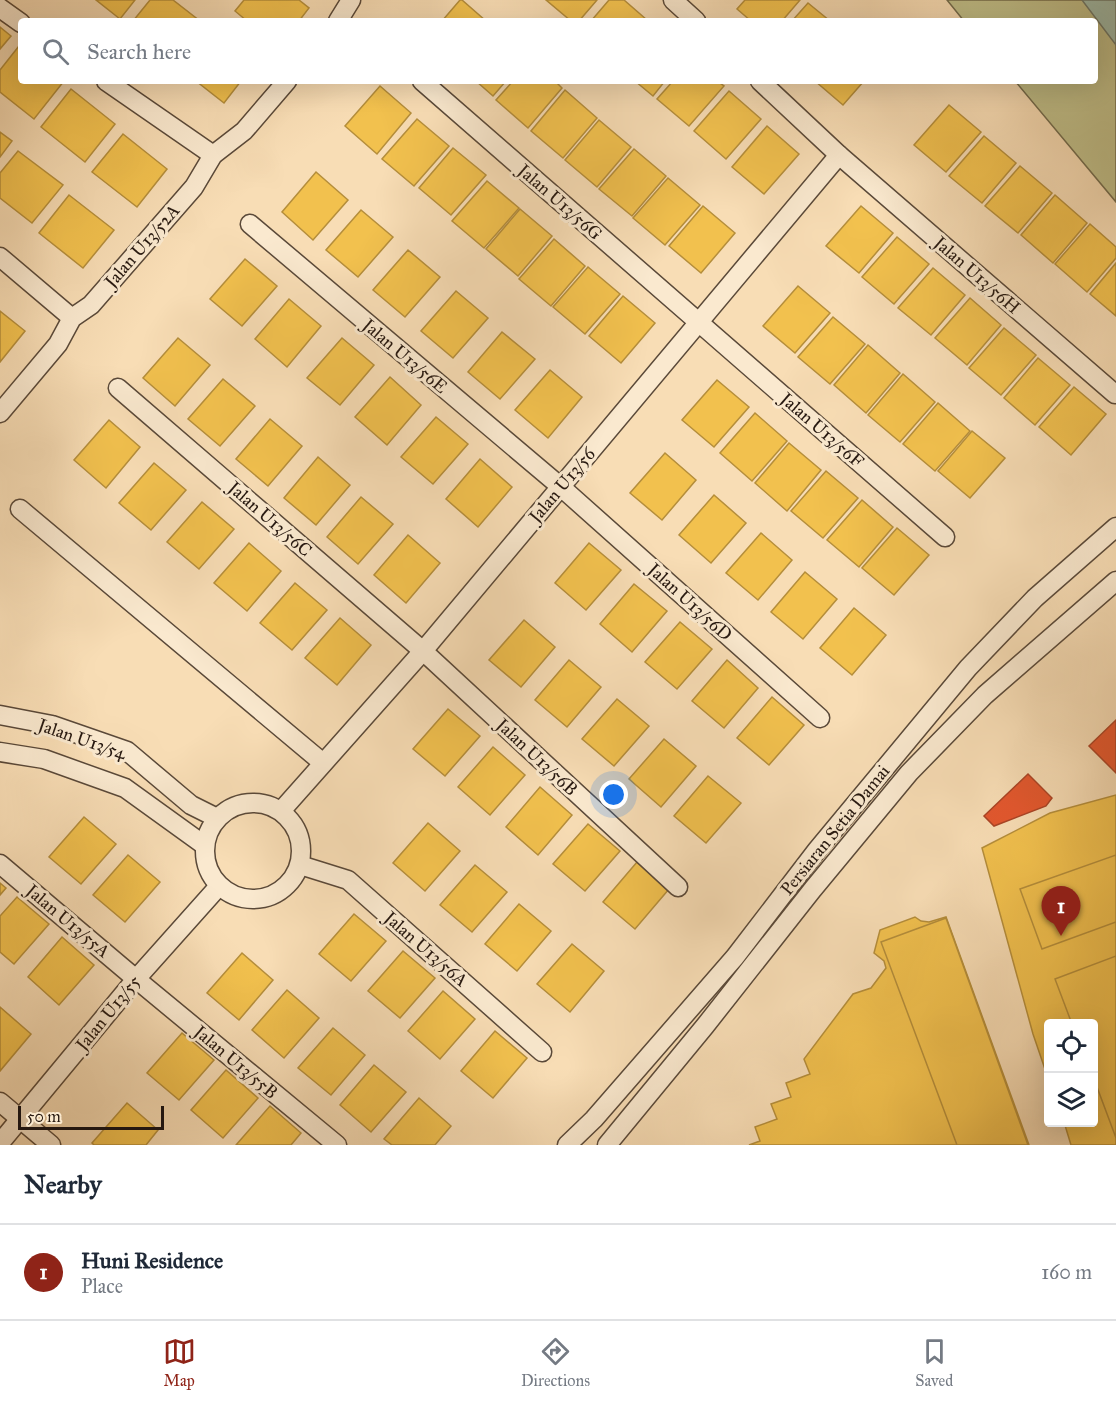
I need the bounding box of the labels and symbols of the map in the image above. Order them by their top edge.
street label: Jalan U13/56G [511,158,607,245]
street label: Jalan U13/52A [99,200,185,294]
street label: Jalan U13/56H [927,230,1025,319]
street label: Jalan U13/56E [356,313,452,399]
street label: Jalan U13/56F [774,387,868,473]
street label: Jalan U13/56 [523,442,601,529]
street label: Jalan U13/56C [221,475,316,562]
street label: Jalan U13/56D [641,557,737,646]
street label: Jalan U13/56B [490,712,582,801]
street label: Jalan U13/54 [33,713,130,766]
street label: Persiaran Setia Damai [776,760,894,900]
your location [599,780,628,809]
street label: Jalan U13/55A [19,878,114,963]
pin: 1 [1042,886,1080,936]
street label: Jalan U13/56A [378,905,472,992]
street label: Jalan U13/55 [70,970,146,1057]
street label: Jalan U13/55B [187,1019,282,1104]
scale bar [18,1103,164,1130]

